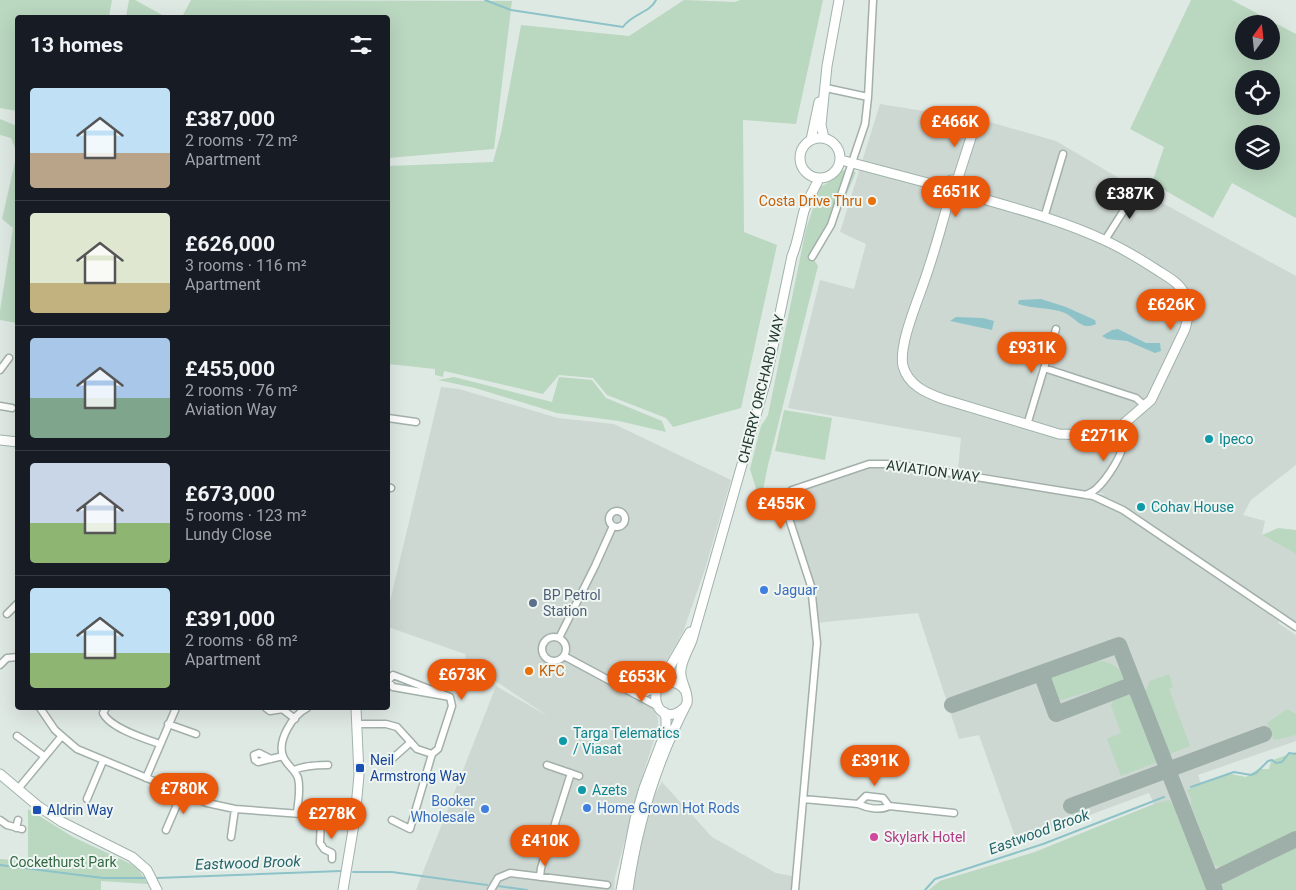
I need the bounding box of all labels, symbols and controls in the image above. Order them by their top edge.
north arrow [1235,15,1280,60]
map controls [1235,15,1280,170]
icon: filters [347,31,375,59]
text: 13 homes [30,33,123,57]
button: locate [1235,70,1280,115]
pin: £466K [920,106,990,148]
text: £387,000 [185,107,275,131]
icon: home [70,108,130,168]
text: £466K [931,112,979,131]
button: layers [1235,125,1280,170]
text: 2 rooms · 72 m² [185,131,298,150]
text: Apartment [185,150,261,169]
pin: £651K [921,176,991,218]
pin: £387K [1095,178,1165,220]
text: £651K [932,182,980,201]
text: £387K [1106,184,1154,203]
place label: Costa Drive Thru [759,193,862,209]
marker: Costa Drive Thru [866,195,878,207]
text: £626,000 [185,232,275,256]
icon: home [70,233,130,293]
text: 3 rooms · 116 m² [185,256,307,275]
text: Apartment [185,275,261,294]
pin: £626K [1136,288,1206,331]
text: £626K [1147,295,1195,314]
street label: CHERRY ORCHARD WAY [735,312,787,465]
pin: £931K [997,332,1067,374]
text: £931K [1008,338,1056,357]
text: £455,000 [185,357,275,381]
icon: home [70,358,130,418]
text: 2 rooms · 76 m² [185,381,298,400]
text: Aviation Way [185,400,277,419]
pin: £271K [1069,420,1139,462]
text: £271K [1080,426,1128,445]
place label: Ipeco [1219,431,1253,447]
marker: Ipeco [1203,433,1215,445]
street label: AVIATION WAY [885,457,981,486]
text: £673,000 [185,482,275,506]
icon: home [70,483,130,543]
pin: £455K [746,488,816,530]
text: £455K [757,494,805,513]
place label: Cohav House [1151,499,1234,515]
marker: Cohav House [1135,501,1147,513]
text: 5 rooms · 123 m² [185,506,307,525]
text: Lundy Close [185,525,272,544]
place label: Jaguar [774,582,818,598]
marker: Jaguar [758,584,770,596]
place label: BP Petrol Station [543,587,601,619]
marker: BP Petrol Station [527,597,539,609]
text: £391,000 [185,607,275,631]
icon: home [70,608,130,668]
text: 2 rooms · 68 m² [185,631,298,650]
text: Apartment [185,650,261,669]
pin: £673K [427,658,497,701]
pin: £653K [607,660,677,703]
place label: KFC [539,663,565,679]
text: £673K [438,665,486,684]
marker: KFC [523,665,535,677]
text: £653K [618,667,666,686]
place label: Targa Telematics / Viasat [573,725,680,757]
marker: Targa Telematics / Viasat [557,735,569,747]
pin: £391K [840,744,910,787]
text: £391K [851,751,899,770]
place label: Neil Armstrong Way [370,752,466,784]
marker: Neil Armstrong Way [354,762,366,774]
pin: £780K [149,772,219,815]
text: £780K [160,779,208,798]
place label: Azets [592,782,627,798]
marker: Azets [576,784,588,796]
place label: Booker Wholesale [410,793,475,825]
pin: £278K [297,798,367,840]
place label: Home Grown Hot Rods [597,800,740,816]
place label: Aldrin Way [47,802,113,818]
marker: Home Grown Hot Rods [581,802,593,814]
marker: Booker Wholesale [479,803,491,815]
marker: Aldrin Way [31,804,43,816]
text: £278K [308,804,356,823]
water label: Eastwood Brook [986,805,1092,859]
pin: £410K [510,824,580,867]
place label: Skylark Hotel [884,829,966,845]
text: £410K [521,831,569,850]
marker: Skylark Hotel [868,831,880,843]
water label: Eastwood Brook [195,852,302,874]
park label: Cockethurst Park [9,854,117,870]

